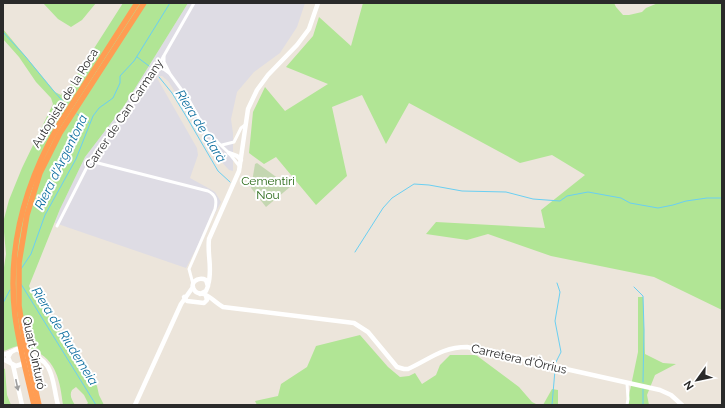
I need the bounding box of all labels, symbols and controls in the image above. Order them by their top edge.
street label: Autopista de la Roca [29,46,101,150]
street label: Carrer de Can Carmany [82,56,166,172]
water label: Riera de Clarà [173,87,229,165]
water label: Riera d'Argentona [32,112,91,212]
park label: Cementiri Nou [241,174,295,202]
water label: Riera de Riudemeia [29,284,101,388]
street label: Quart Cinturó [19,315,49,391]
street label: Carretera d'Òrrius [470,341,568,377]
north arrow [677,360,717,400]
text: N [681,378,697,392]
one-way arrow [15,379,21,391]

